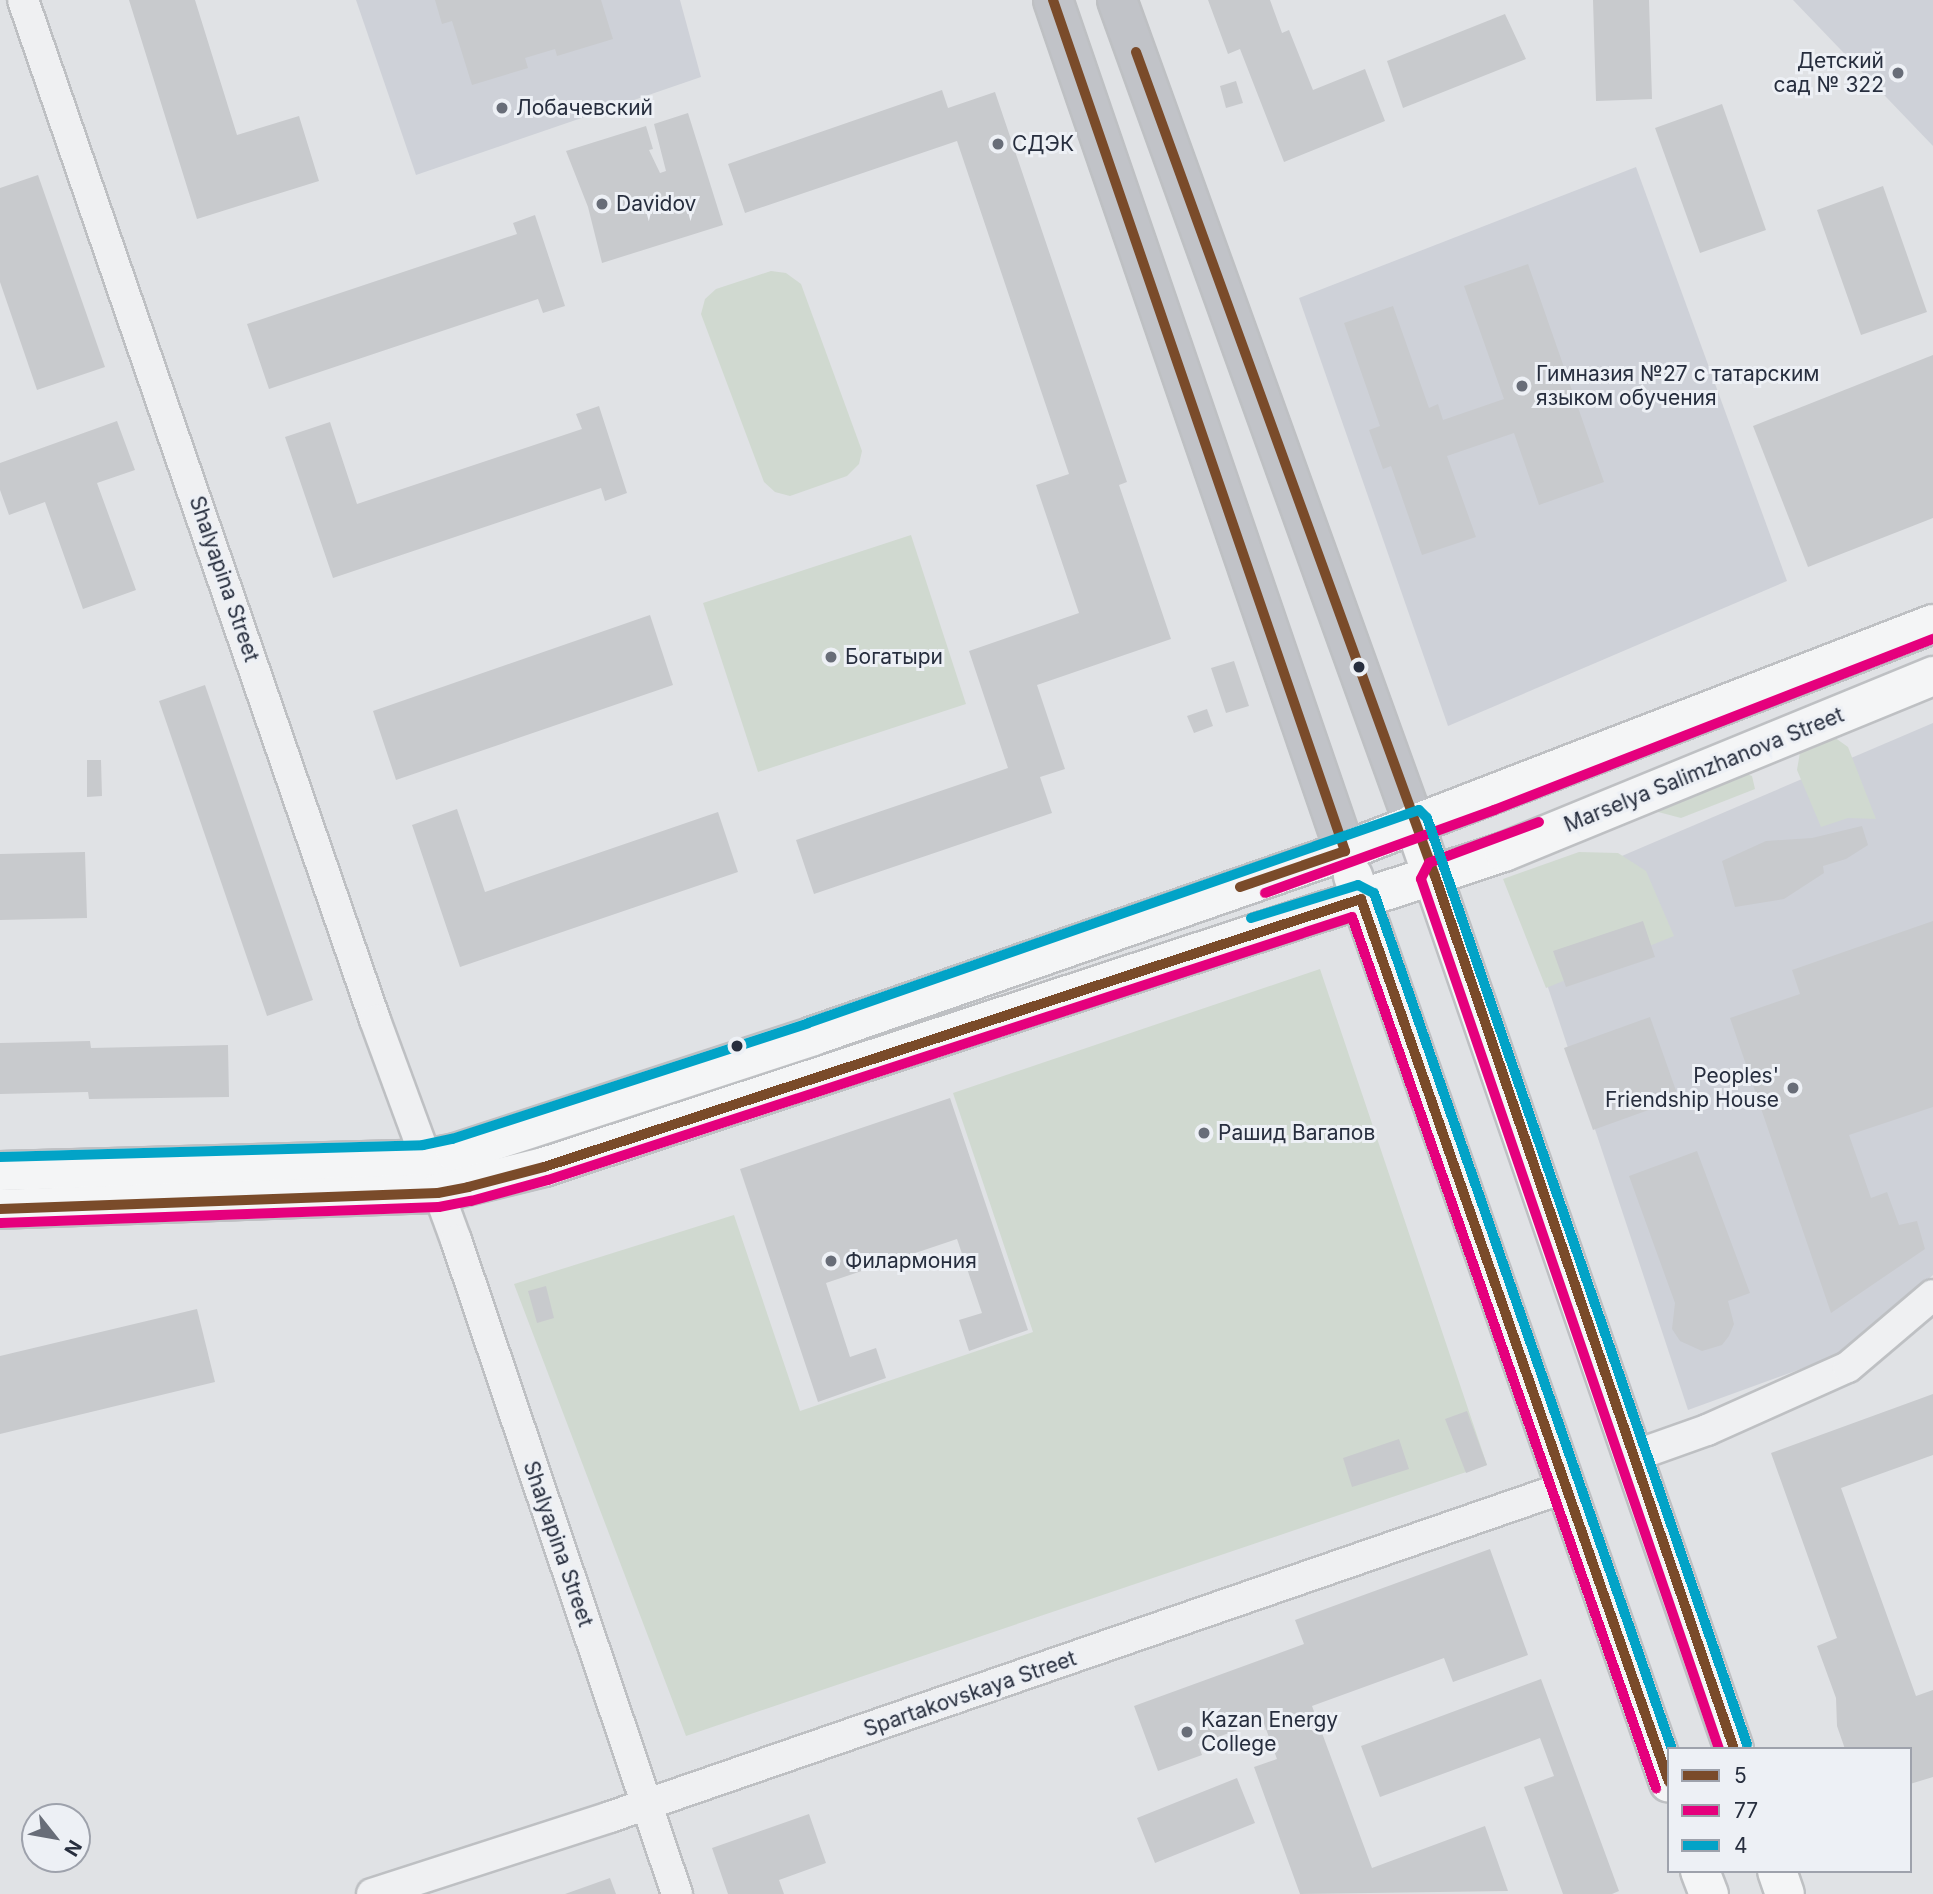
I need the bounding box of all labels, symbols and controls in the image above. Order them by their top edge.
place label: Детский сад № 322 [1773,48,1884,98]
marker: Детский сад № 322 [1890,65,1906,81]
place label: Лобачевский [516,95,653,121]
marker: Лобачевский [494,100,510,116]
place label: СДЭК [1012,131,1074,157]
marker: СДЭК [990,136,1006,152]
place label: Davidov [616,191,696,217]
marker: Davidov [594,196,610,212]
place label: Гимназия №27 с татарским языком обучения [1536,361,1820,411]
marker: Гимназия №27 с татарским языком обучения [1514,378,1530,394]
street label: Shalyapina Street [184,493,264,665]
place label: Богатыри [845,644,943,670]
marker: Богатыри [823,649,839,665]
unlabelled marker [1352,660,1366,674]
street label: Marselya Salimzhanova Street [1560,702,1848,838]
unlabelled marker [730,1039,744,1053]
place label: Peoples' Friendship House [1605,1063,1779,1113]
marker: Peoples' Friendship House [1785,1080,1801,1096]
place label: Рашид Вагапов [1218,1120,1375,1146]
marker: Рашид Вагапов [1196,1125,1212,1141]
place label: Филармония [845,1248,977,1274]
marker: Филармония [823,1253,839,1269]
street label: Shalyapina Street [518,1458,598,1630]
street label: Spartakovskaya Street [860,1646,1080,1742]
place label: Kazan Energy College [1201,1707,1338,1757]
marker: Kazan Energy College [1179,1724,1195,1740]
legend [1667,1747,1912,1873]
text: 5 [1734,1763,1747,1788]
text: 77 [1734,1798,1758,1823]
north arrow [21,1803,91,1873]
text: 4 [1734,1833,1748,1858]
text: N [59,1836,86,1860]

